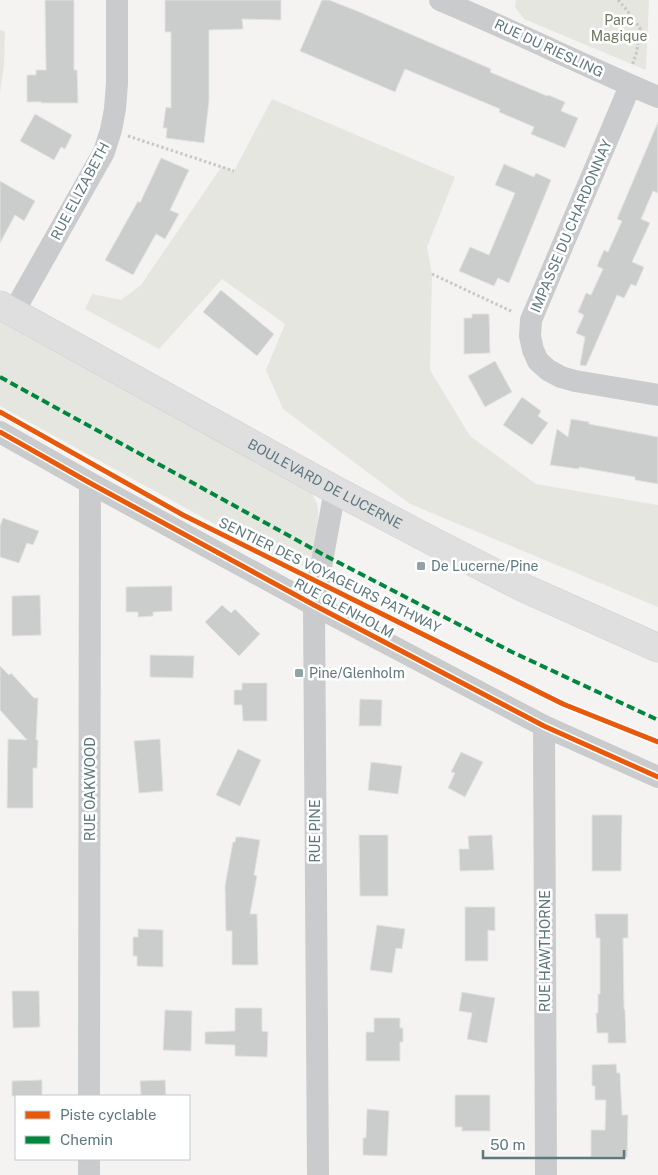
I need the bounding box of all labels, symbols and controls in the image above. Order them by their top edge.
park label: Parc Magique [591,12,647,44]
street label: RUE DU RIESLING [492,16,606,80]
street label: IMPASSE DU CHARDONNAY [527,137,615,315]
street label: RUE ELIZABETH [48,139,112,243]
street label: BOULEVARD DE LUCERNE [245,436,405,532]
street label: SENTIER DES VOYAGEURS PATHWAY [216,514,444,636]
place label: De Lucerne/Pine [431,558,539,574]
marker: De Lucerne/Pine [415,560,427,572]
street label: RUE GLENHOLM [292,575,396,641]
place label: Pine/Glenholm [309,665,405,681]
marker: Pine/Glenholm [293,667,305,679]
street label: RUE OAKWOOD [82,737,98,841]
street label: RUE PINE [307,799,323,863]
street label: RUE HAWTHORNE [537,890,553,1012]
legend [15,1095,190,1160]
text: Piste cyclable [60,1106,157,1123]
scale bar [483,1128,624,1160]
text: Chemin [60,1131,113,1148]
text: 50 m [490,1136,525,1153]

